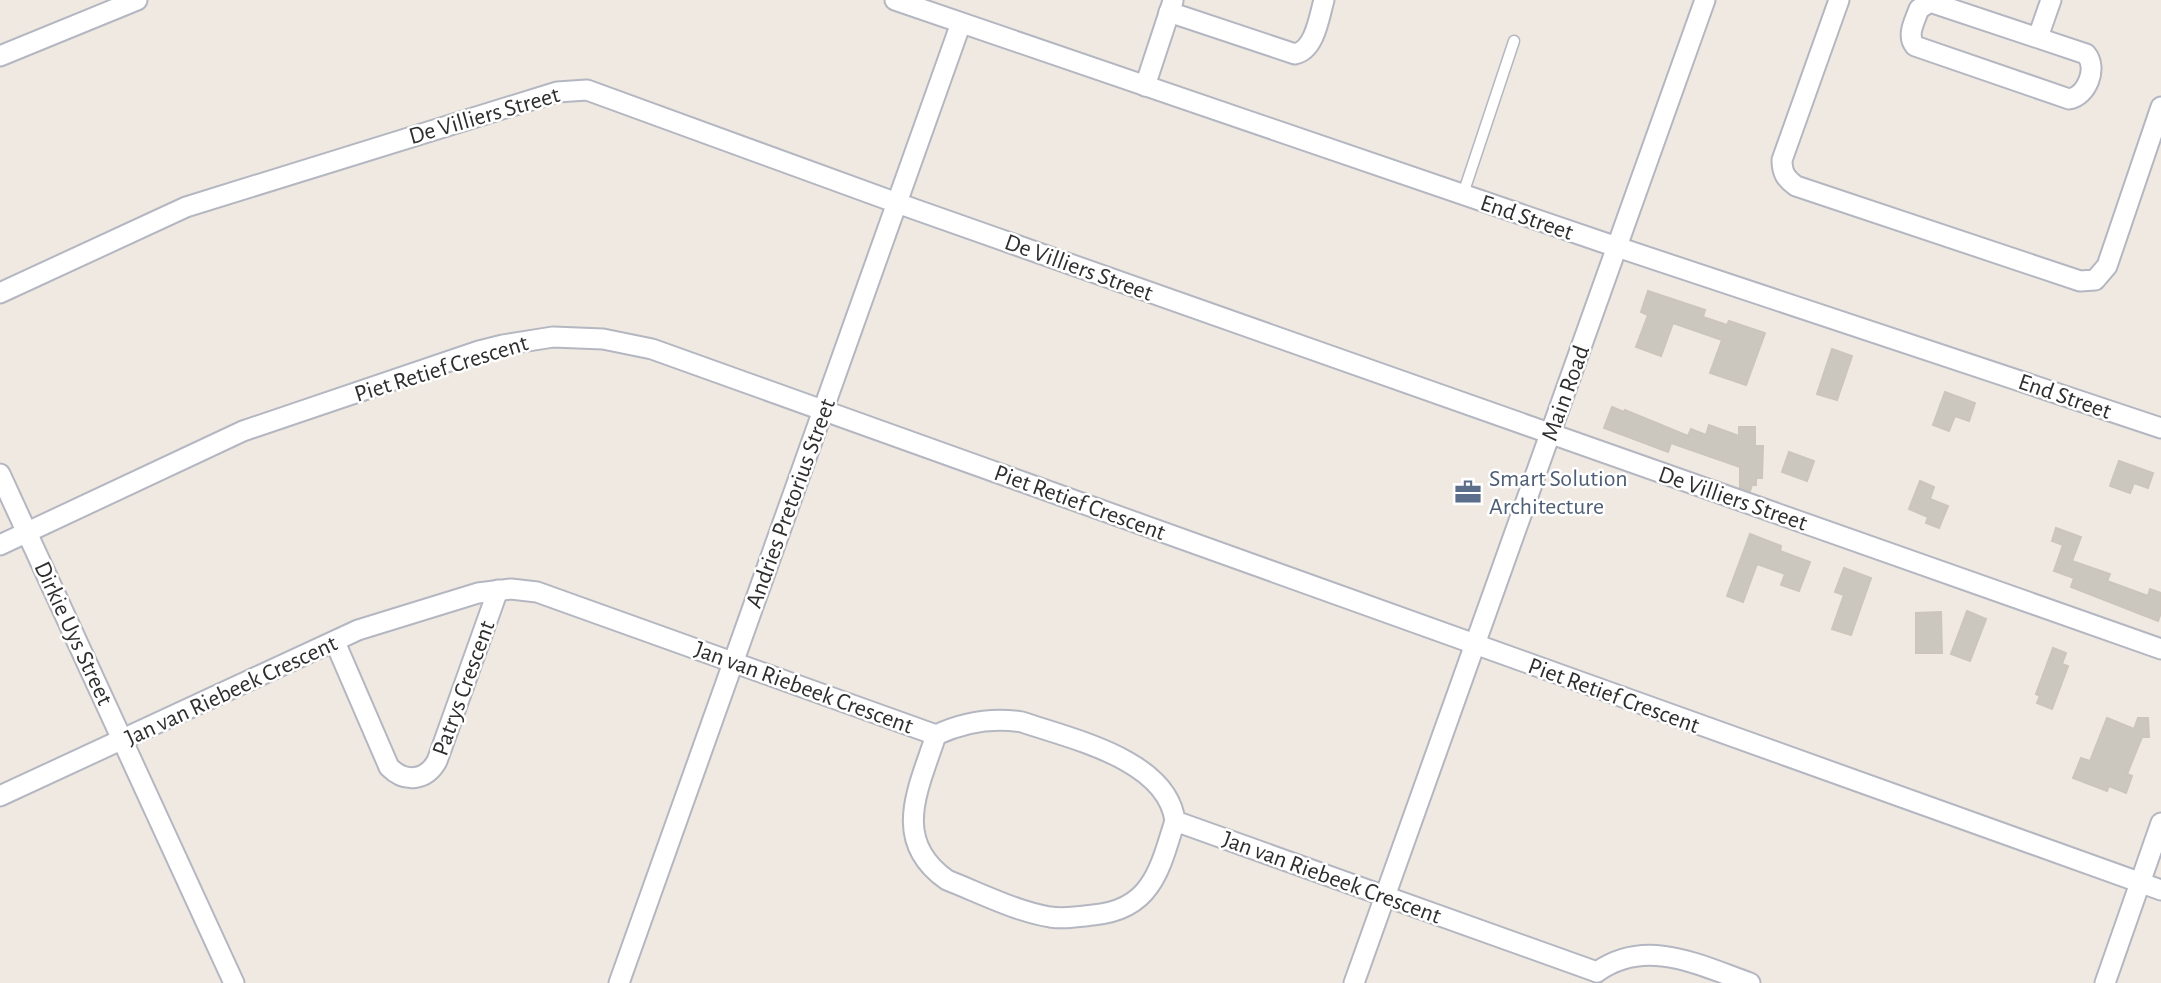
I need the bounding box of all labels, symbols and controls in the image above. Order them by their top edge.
street label: De Villiers Street [406,83,563,149]
street label: End Street [1477,191,1577,245]
street label: De Villiers Street [1001,230,1156,306]
street label: Piet Retief Crescent [352,331,531,407]
street label: Main Road [1538,342,1594,444]
street label: End Street [2015,370,2115,424]
street label: Andries Pretorius Street [742,395,840,611]
street label: Piet Retief Crescent [991,461,1169,545]
street label: De Villiers Street [1655,462,1811,536]
place label: Smart Solution Architecture [1489,467,1628,519]
office icon: Smart Solution Architecture [1453,477,1483,507]
street label: Dirkie Uys Street [29,558,117,709]
street label: Patrys Crescent [428,617,500,759]
street label: Jan van Riebeek Crescent [122,631,341,751]
street label: Jan van Riebeek Crescent [691,637,916,739]
street label: Piet Retief Crescent [1525,654,1703,738]
street label: Jan van Riebeek Crescent [1219,827,1444,929]

